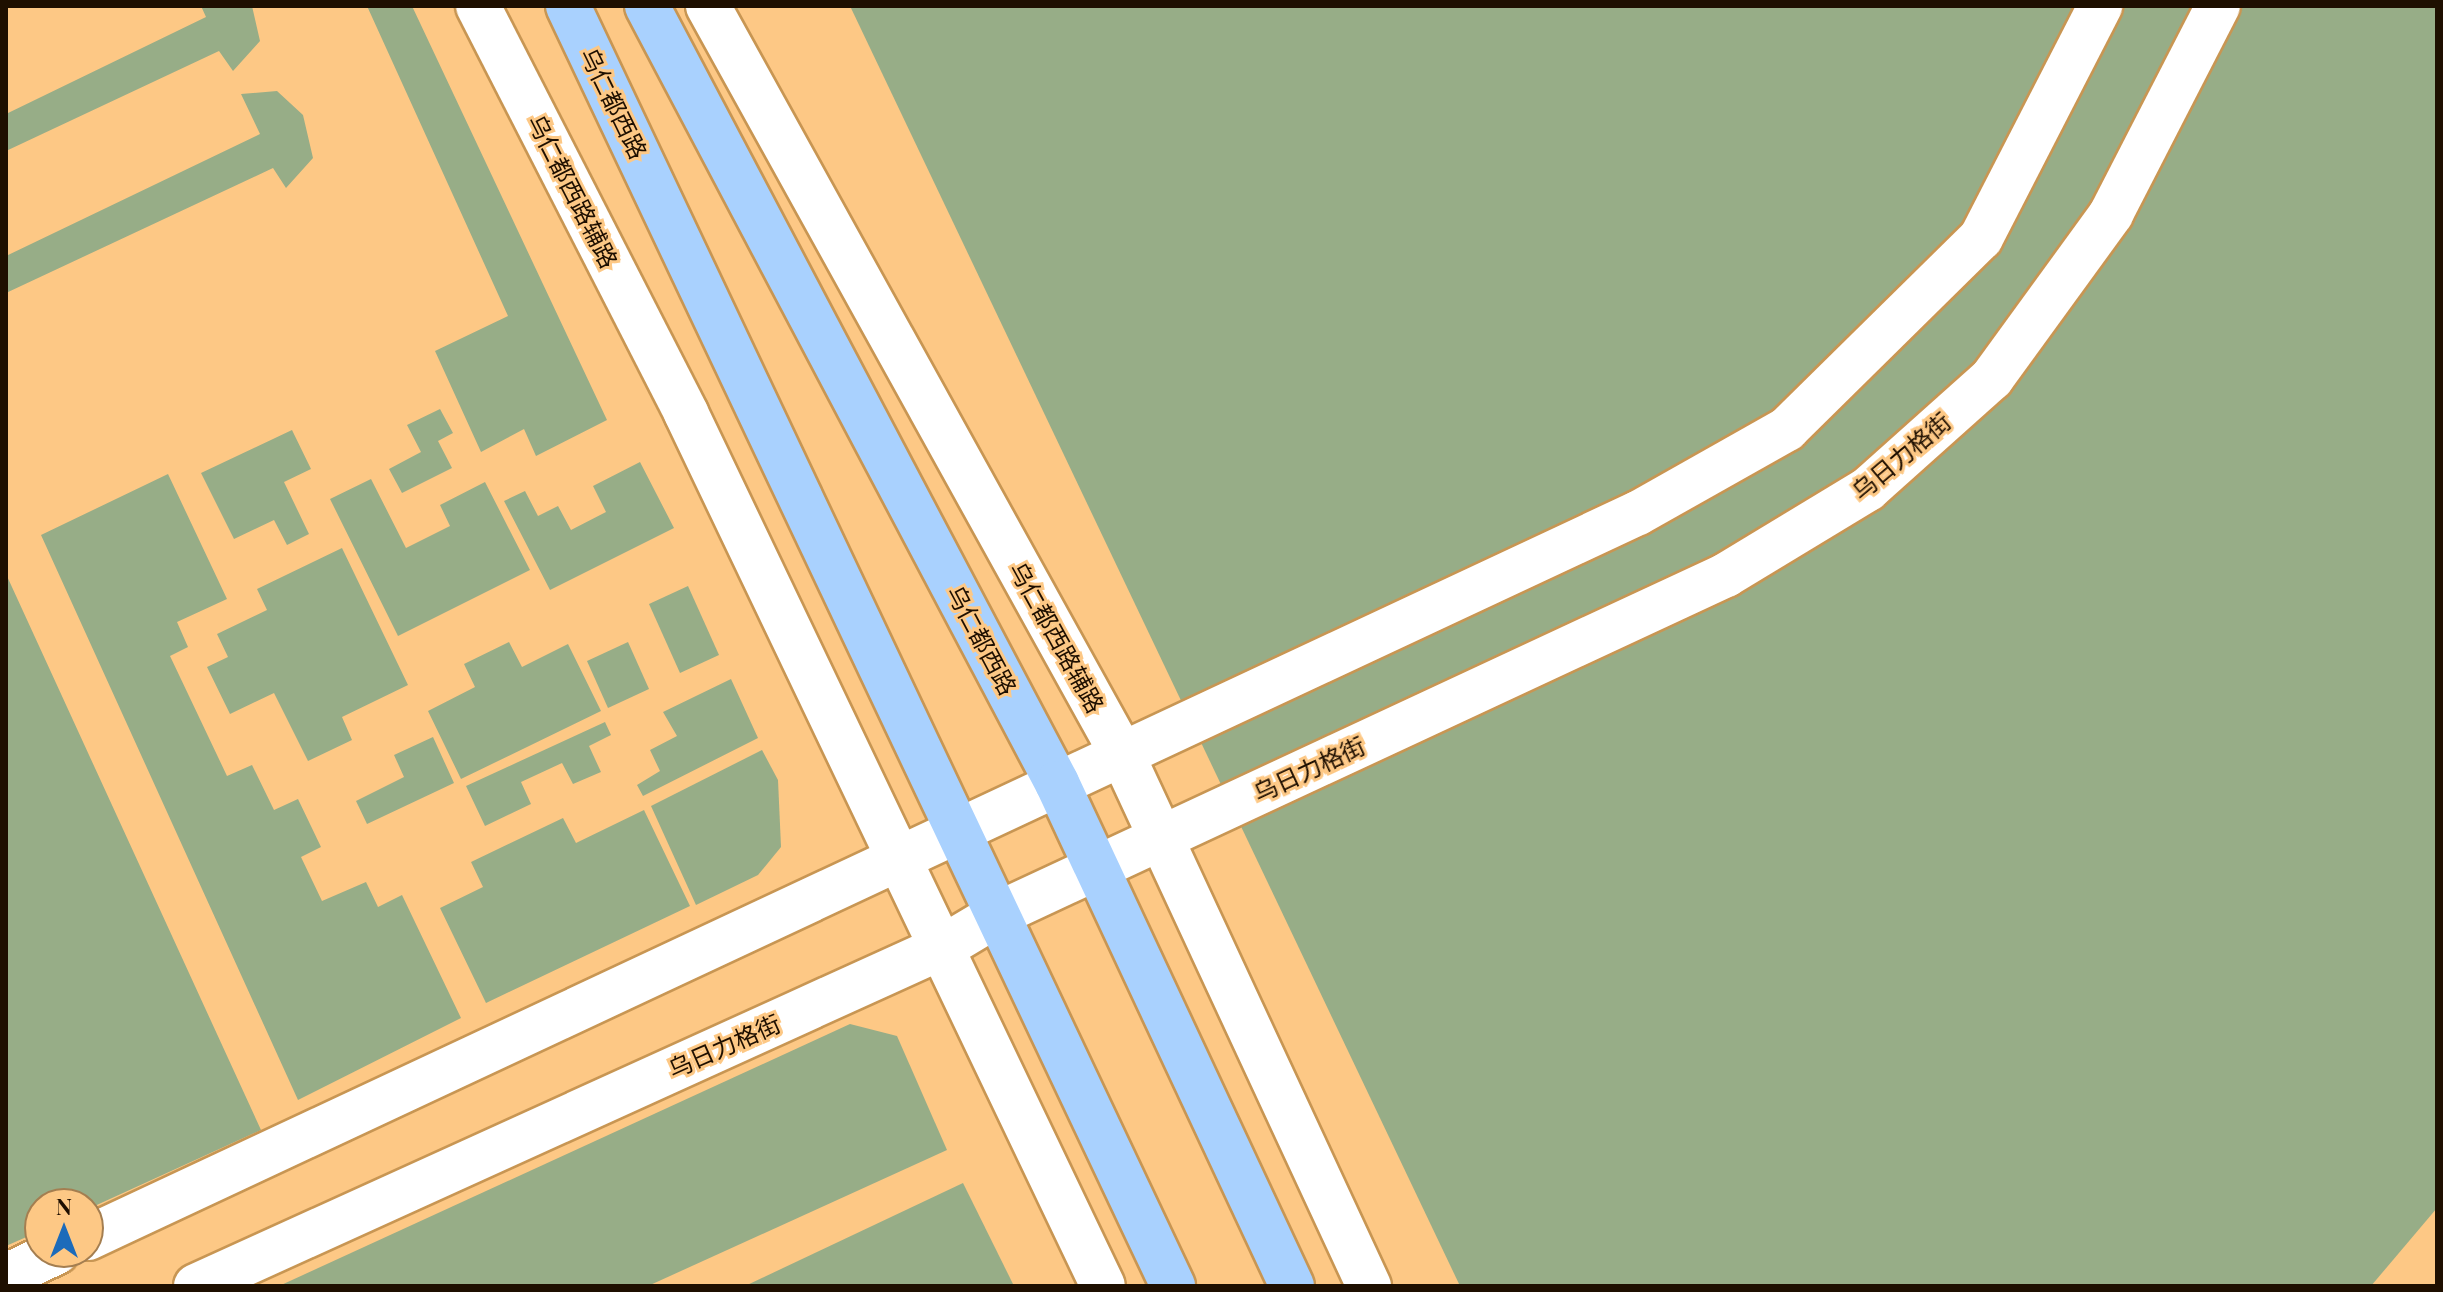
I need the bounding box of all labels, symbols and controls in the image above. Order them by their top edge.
street label: 乌仁都西路 [575,43,653,163]
street label: 乌仁都西路辅路 [522,110,624,272]
street label: 乌日力格街 [1846,406,1956,506]
street label: 乌仁都西路辅路 [1004,557,1110,717]
street label: 乌仁都西路 [941,580,1023,700]
street label: 乌日力格街 [1249,731,1369,807]
street label: 乌日力格街 [663,1008,785,1084]
north arrow [24,1188,104,1268]
text: N [56,1191,72,1221]

